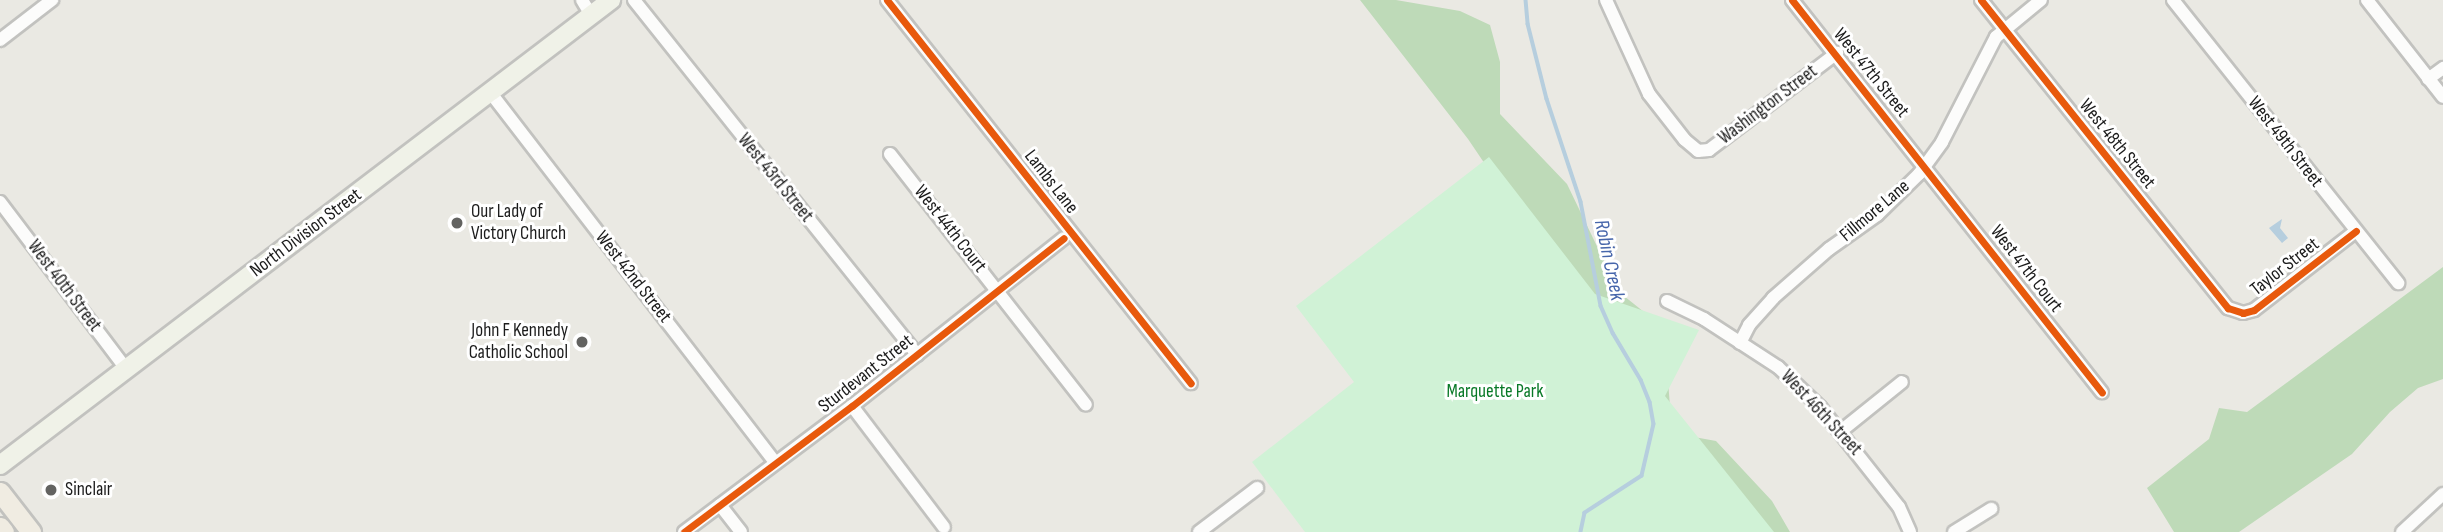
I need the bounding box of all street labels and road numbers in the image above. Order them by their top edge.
street label: West 47th Street [1828,24,1914,122]
street label: Washington Street [1714,60,1822,150]
street label: West 49th Street [2242,92,2328,192]
street label: West 48th Street [2074,95,2160,193]
street label: West 43rd Street [732,129,818,227]
street label: Lambs Lane [1019,146,1083,218]
street label: Fillmore Lane [1835,175,1915,247]
street label: West 44th Court [909,181,991,277]
street label: North Division Street [246,184,366,282]
street label: West 47th Court [1985,221,2067,317]
street label: West 42nd Street [590,227,676,327]
street label: Taylor Street [2246,233,2324,301]
street label: West 40th Street [22,236,106,336]
street label: Sturdevant Street [814,330,918,418]
street label: West 46th Street [1776,366,1866,460]

